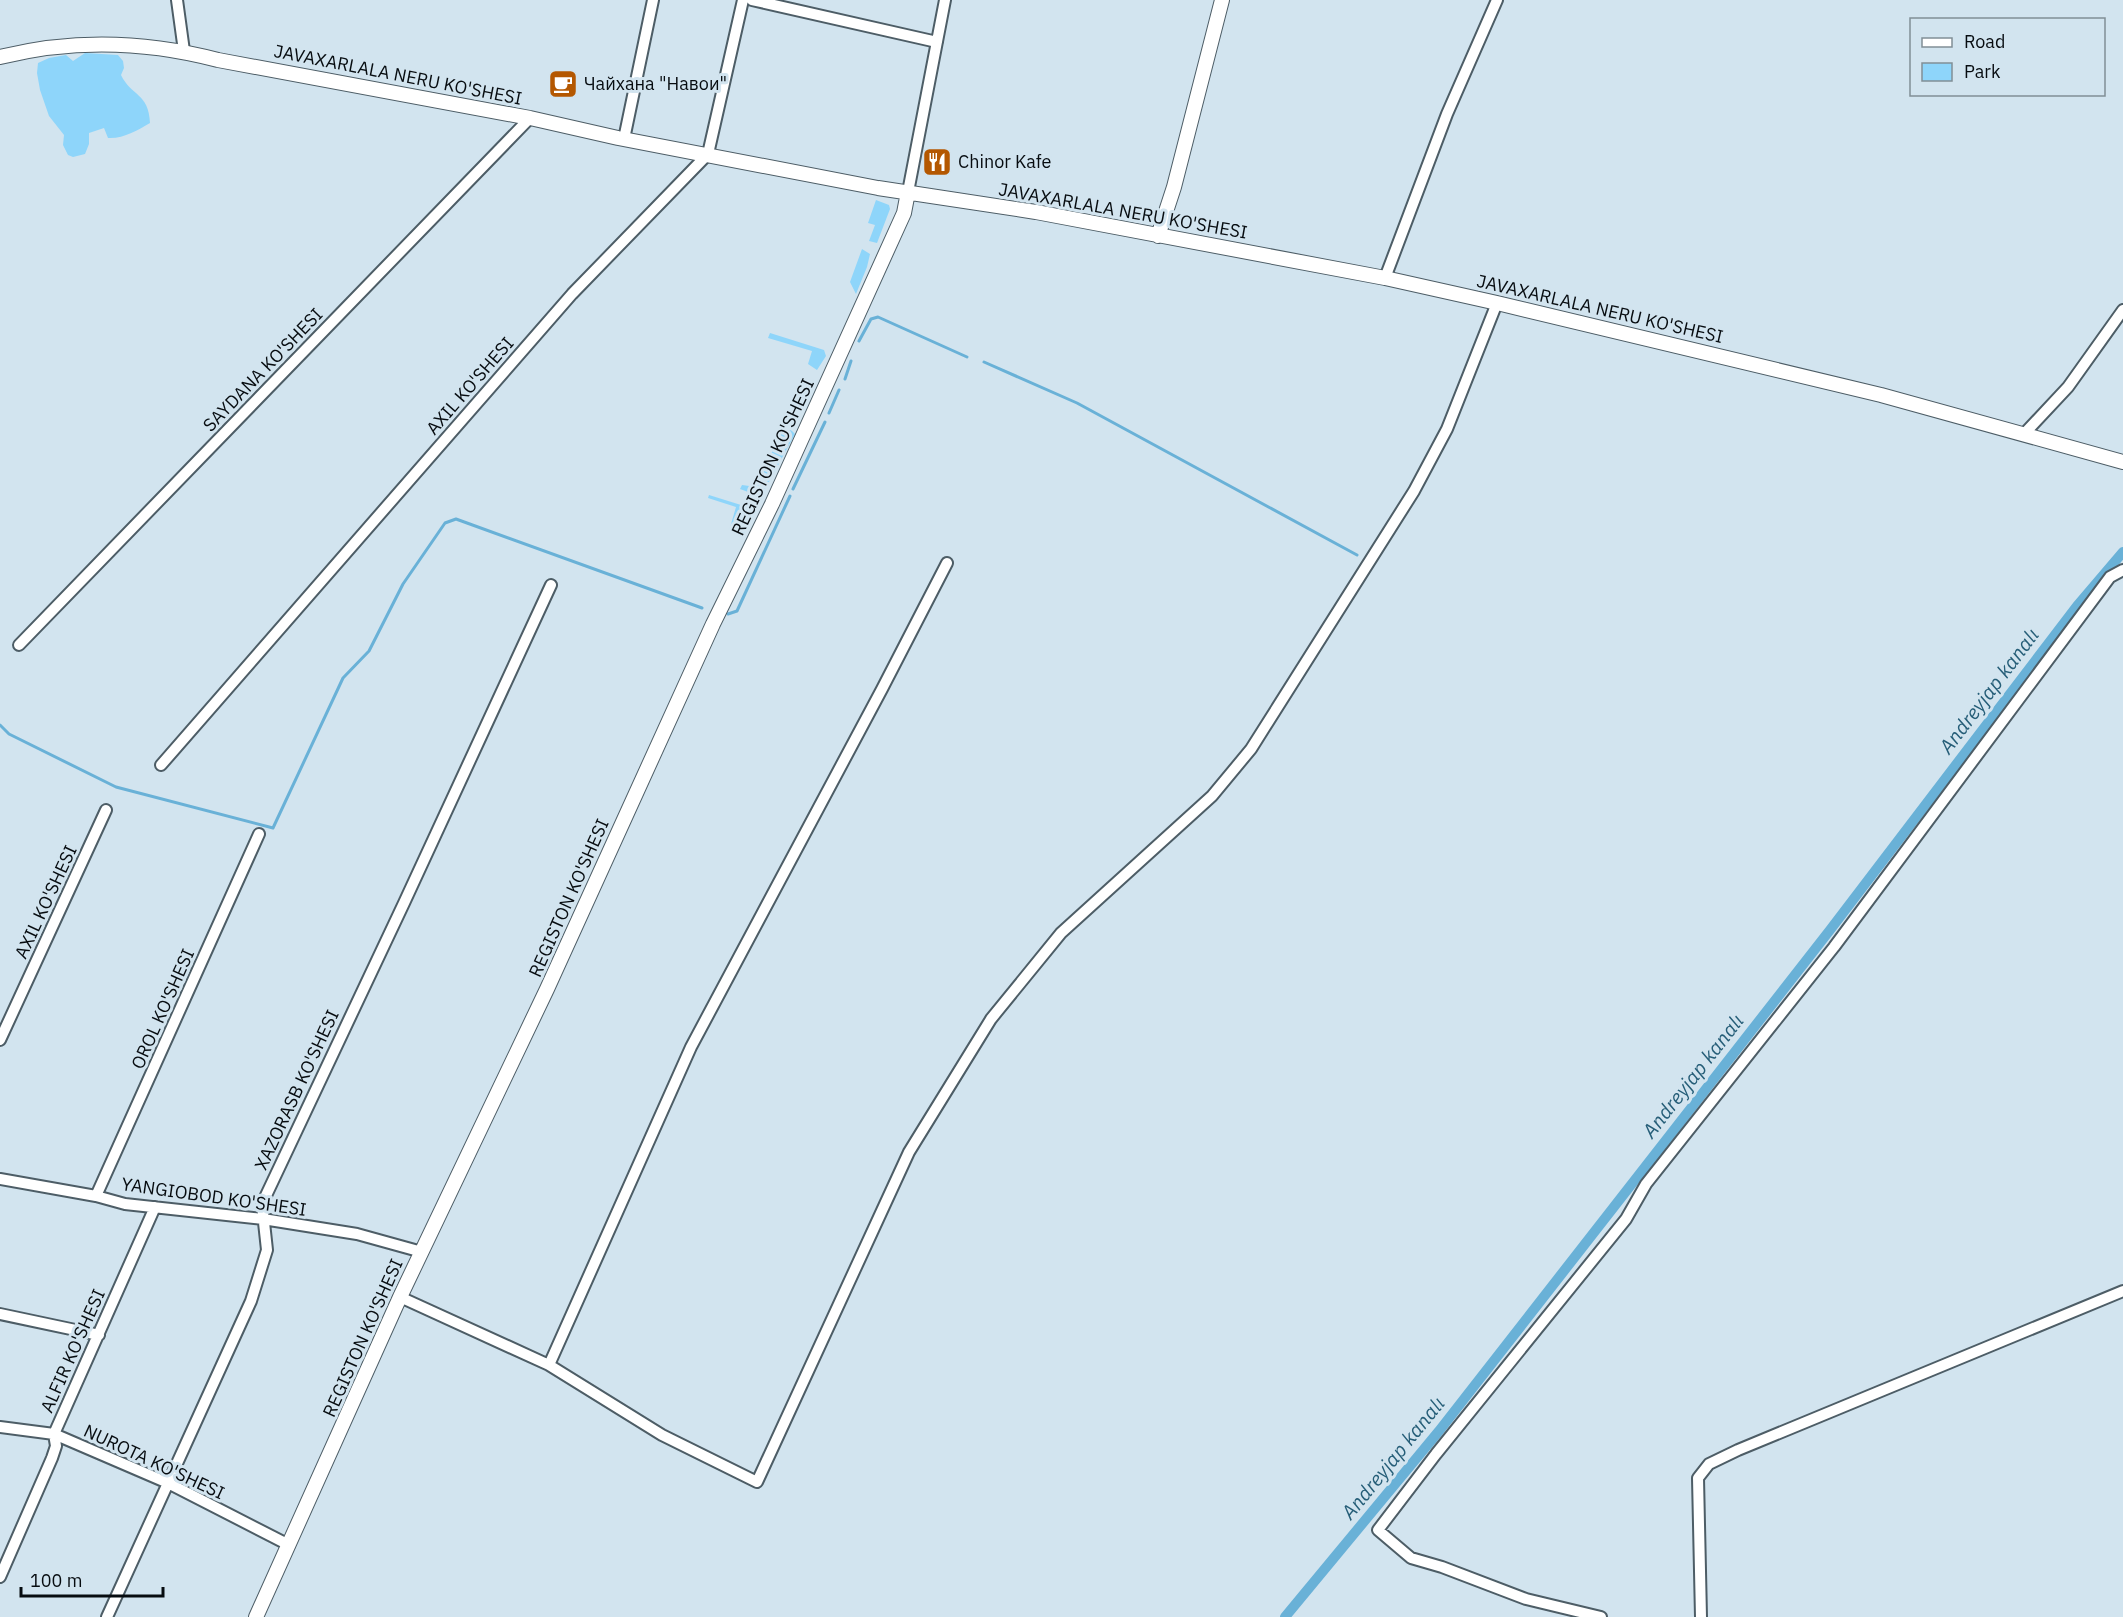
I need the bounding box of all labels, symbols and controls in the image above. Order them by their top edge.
legend [1910,18,2105,96]
text: Road [1964,30,2005,53]
street label: JAVAXARLALA NERU KO'SHESI [272,39,524,110]
text: Park [1964,60,2001,83]
cafe icon: Чайхана "Навои" [547,68,579,100]
place label: Чайхана "Навои" [584,72,727,95]
restaurant icon: Chinor Kafe [921,146,953,178]
place label: Chinor Kafe [958,150,1052,173]
street label: JAVAXARLALA NERU KO'SHESI [997,177,1249,244]
street label: JAVAXARLALA NERU KO'SHESI [1475,269,1726,348]
street label: SAYDANA KO'SHESI [198,303,327,436]
street label: AXIL KO'SHESI [421,332,518,439]
street label: REGISTON KO'SHESI [726,375,819,539]
water label: Andreyjap kanalı [1932,622,2045,760]
street label: REGISTON KO'SHESI [523,815,614,981]
street label: AXIL KO'SHESI [9,841,82,962]
street label: OROL KO'SHESI [126,945,199,1073]
street label: XAZORASB KO'SHESI [249,1006,344,1174]
water label: Andreyjap kanalı [1635,1008,1750,1144]
street label: YANGIOBOD KO'SHESI [120,1172,308,1221]
street label: REGISTON KO'SHESI [317,1255,408,1421]
street label: ALFIR KO'SHESI [35,1285,110,1416]
water label: Andreyjap kanalı [1334,1391,1450,1525]
street label: NUROTA KO'SHESI [80,1419,228,1504]
scale bar [21,1560,164,1598]
text: 100 m [30,1569,82,1592]

